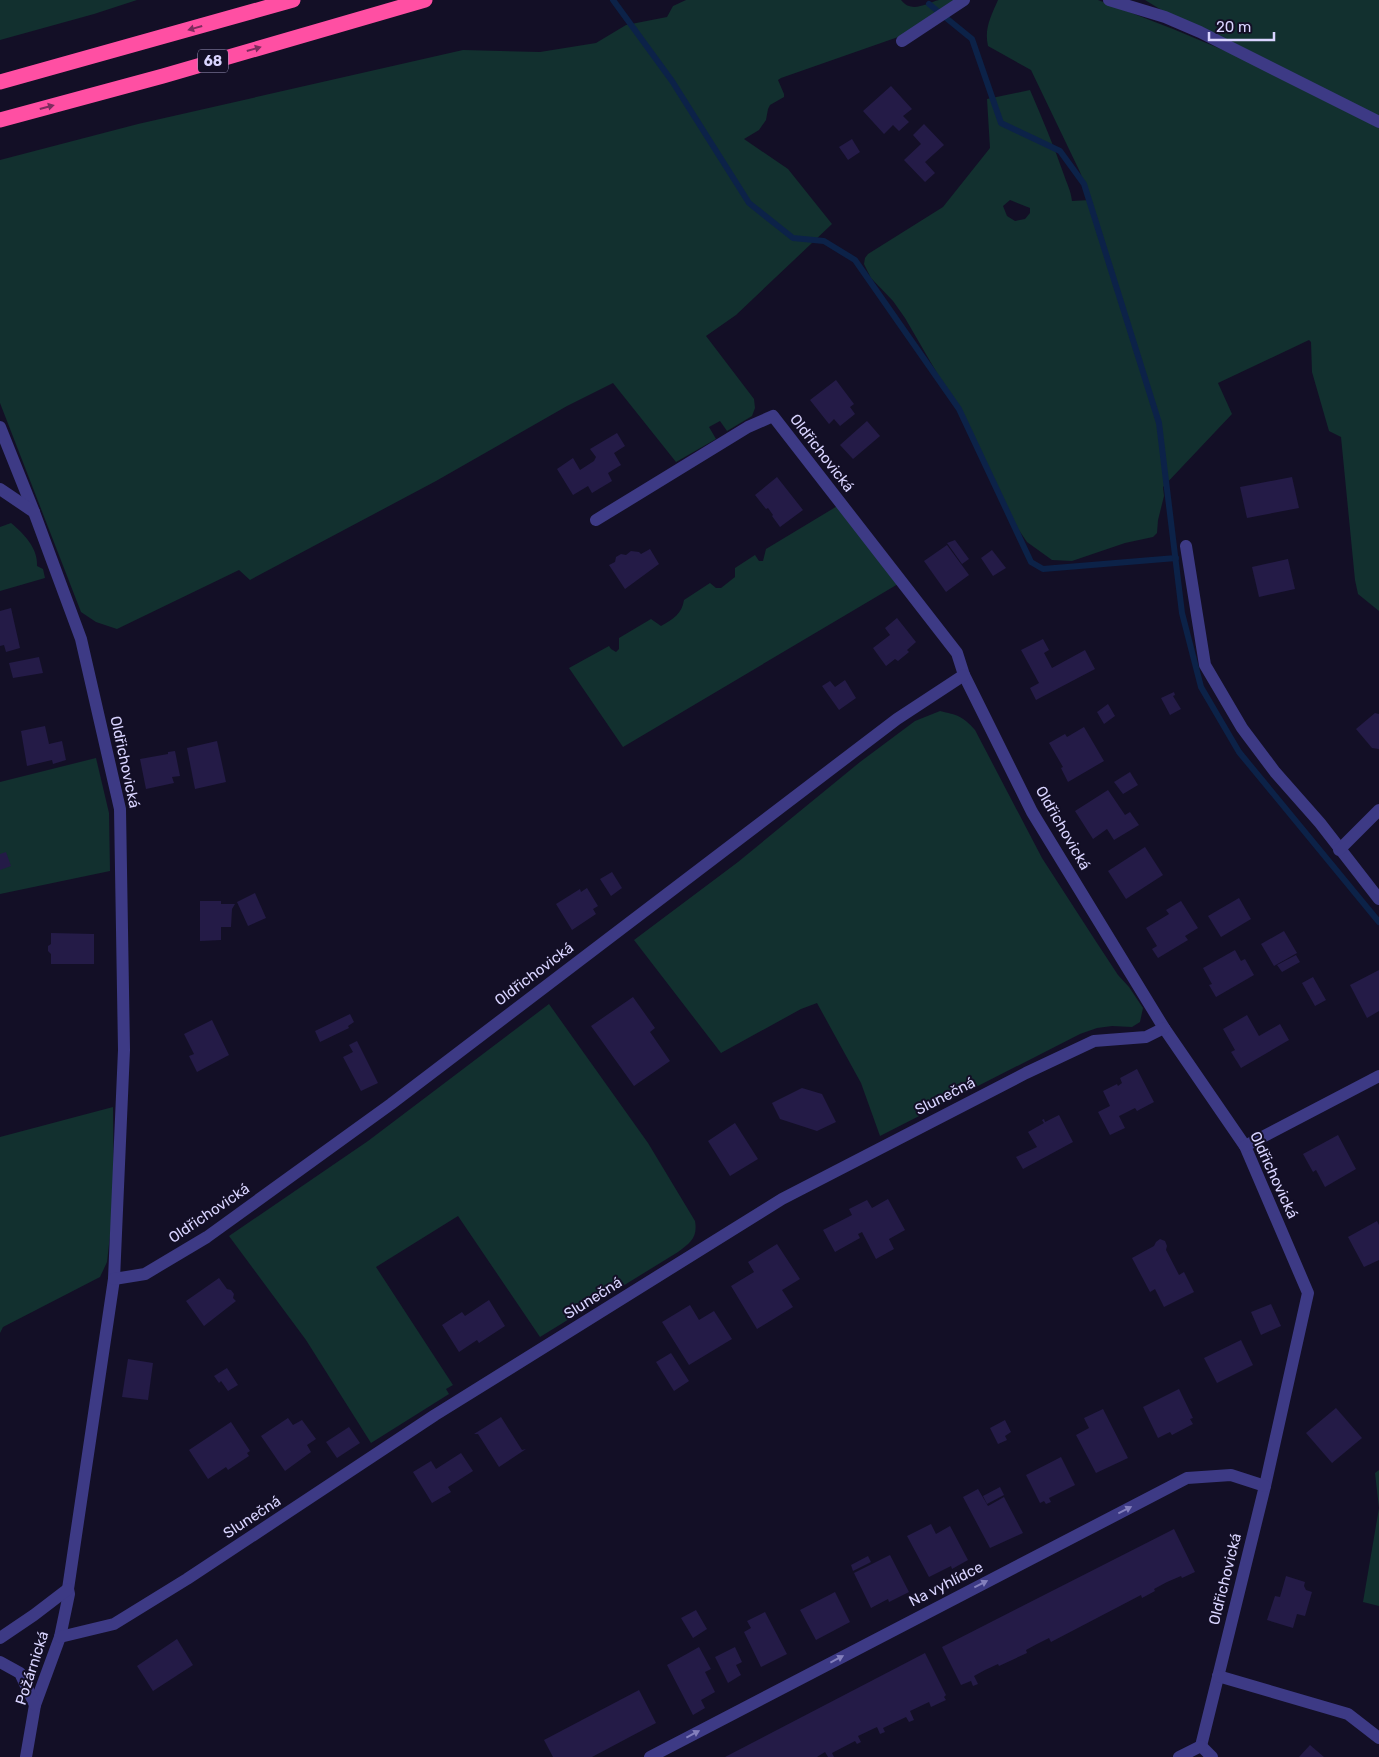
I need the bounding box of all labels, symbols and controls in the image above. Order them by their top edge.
scale bar [1209,10,1274,42]
text: 20 m [1216,18,1251,36]
one-way arrow [188,24,203,32]
one-way arrow [247,45,262,53]
road number: 68 [198,49,228,72]
one-way arrow [40,103,55,111]
street label: Oldřichovická [786,410,858,496]
street label: Oldřichovická [106,714,144,810]
street label: Oldřichovická [1032,783,1094,873]
street label: Oldřichovická [491,939,577,1009]
street label: Slunečná [912,1073,978,1119]
street label: Oldřichovická [1246,1129,1302,1221]
street label: Oldřichovická [165,1179,253,1247]
street label: Slunečná [561,1273,625,1323]
street label: Slunečná [220,1492,284,1542]
one-way arrow [1119,1505,1132,1514]
street label: Oldřichovická [1205,1531,1245,1627]
street label: Na vyhlídce [906,1558,986,1610]
one-way arrow [974,1580,988,1588]
street label: Požárnická [12,1629,52,1707]
one-way arrow [830,1655,844,1663]
one-way arrow [686,1730,700,1739]

